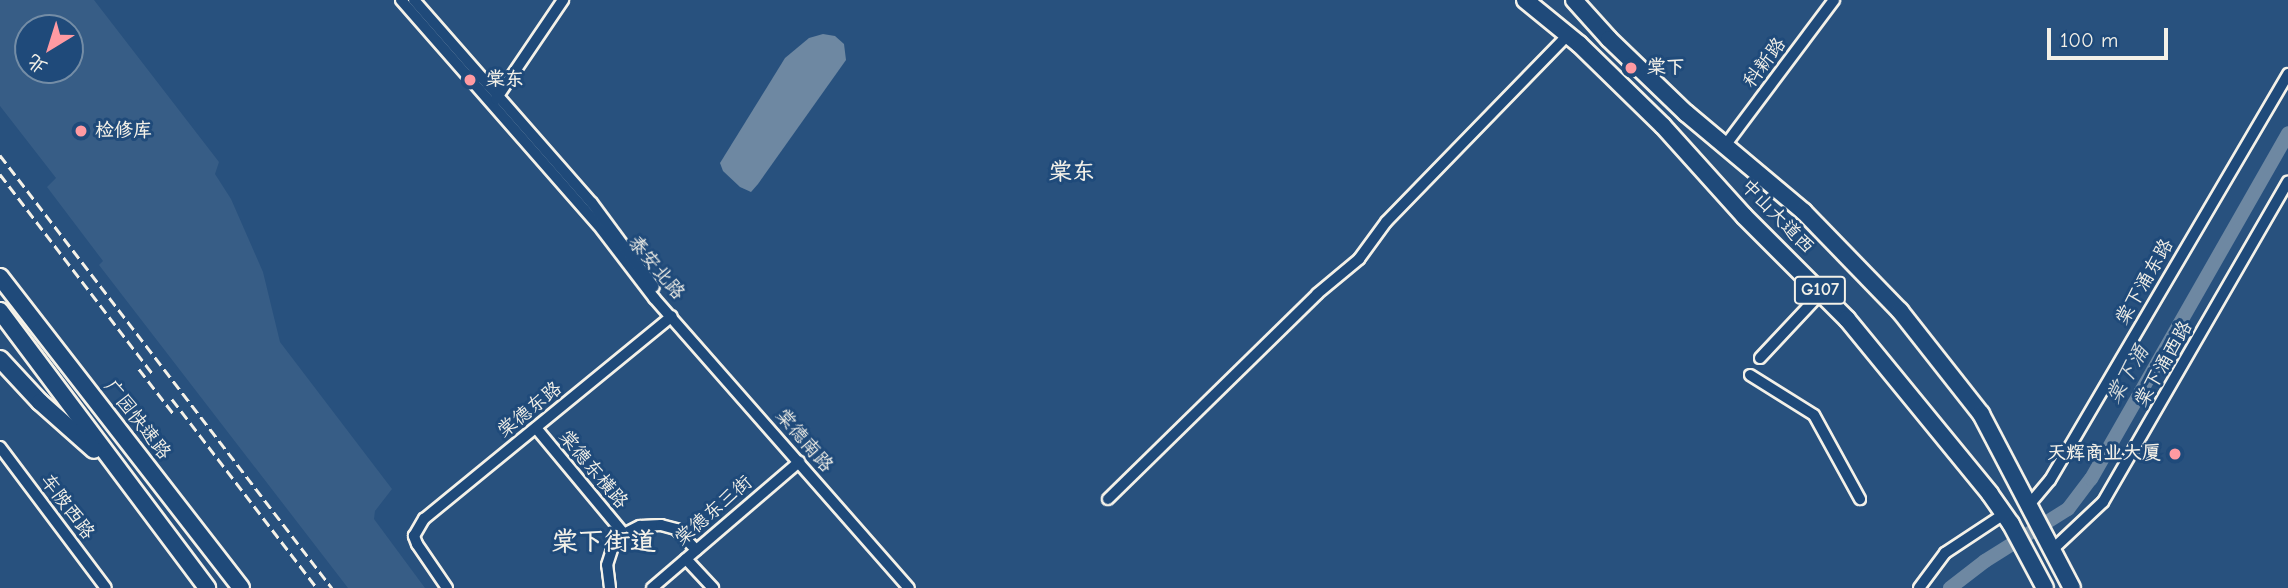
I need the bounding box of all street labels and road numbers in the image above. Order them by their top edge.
street label: 科新路 [1739,33,1791,93]
street label: 中山大道西 [1736,175,1818,259]
street label: 泰安北路 [623,232,689,304]
street label: 棠下涌东路 [2111,235,2179,329]
road number: G107 [1794,276,1846,304]
street label: 棠下涌西路 [2130,317,2198,411]
street label: 广园快速路 [99,376,175,464]
street label: 棠德东路 [493,377,567,443]
street label: 棠德南路 [770,405,838,477]
street label: 棠德东横路 [554,426,632,514]
street label: 车陂西路 [35,470,99,544]
street label: 棠德东三街 [671,471,757,551]

